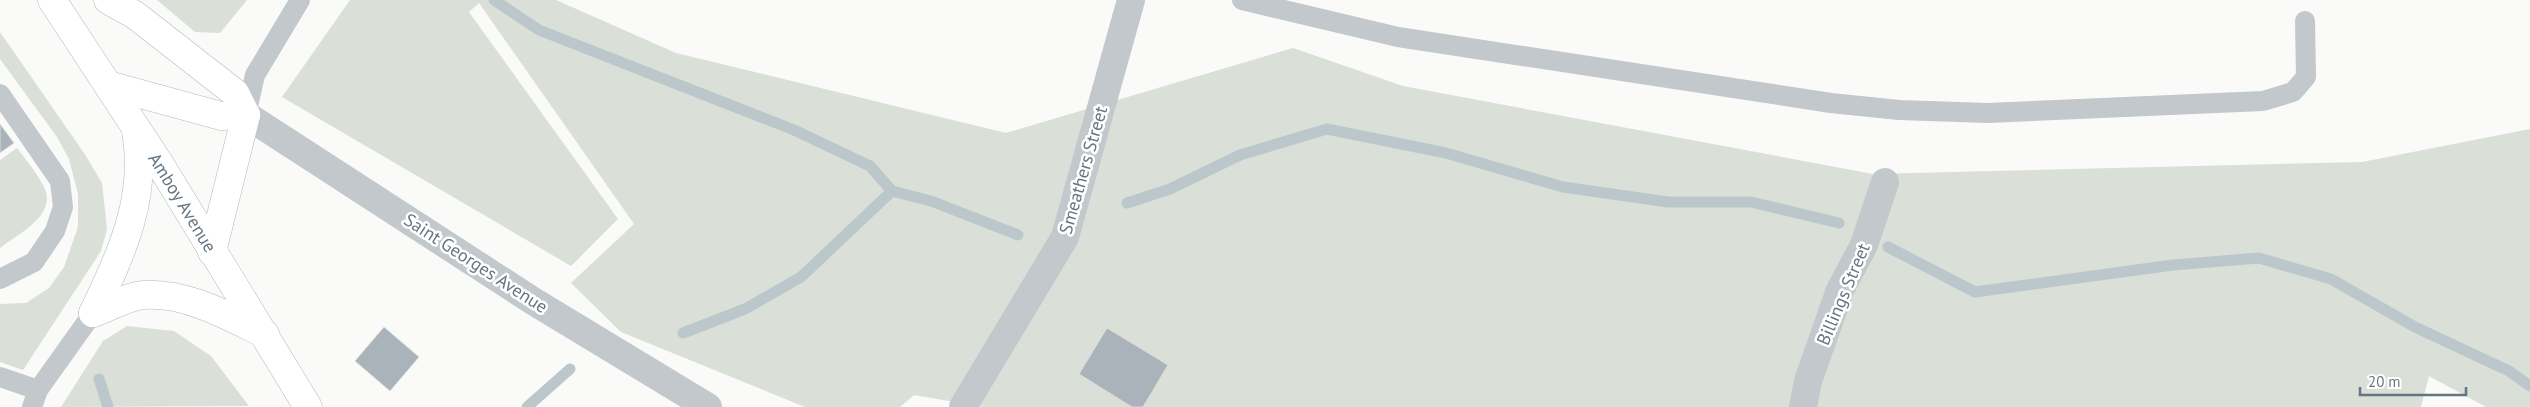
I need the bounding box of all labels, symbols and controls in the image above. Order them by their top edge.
street label: Smeathers Street [1054,103,1112,237]
street label: Amboy Avenue [144,148,222,256]
street label: Saint Georges Avenue [400,208,552,318]
street label: Billings Street [1811,240,1875,348]
scale bar [2360,364,2466,396]
text: 20 m [2368,372,2401,391]

